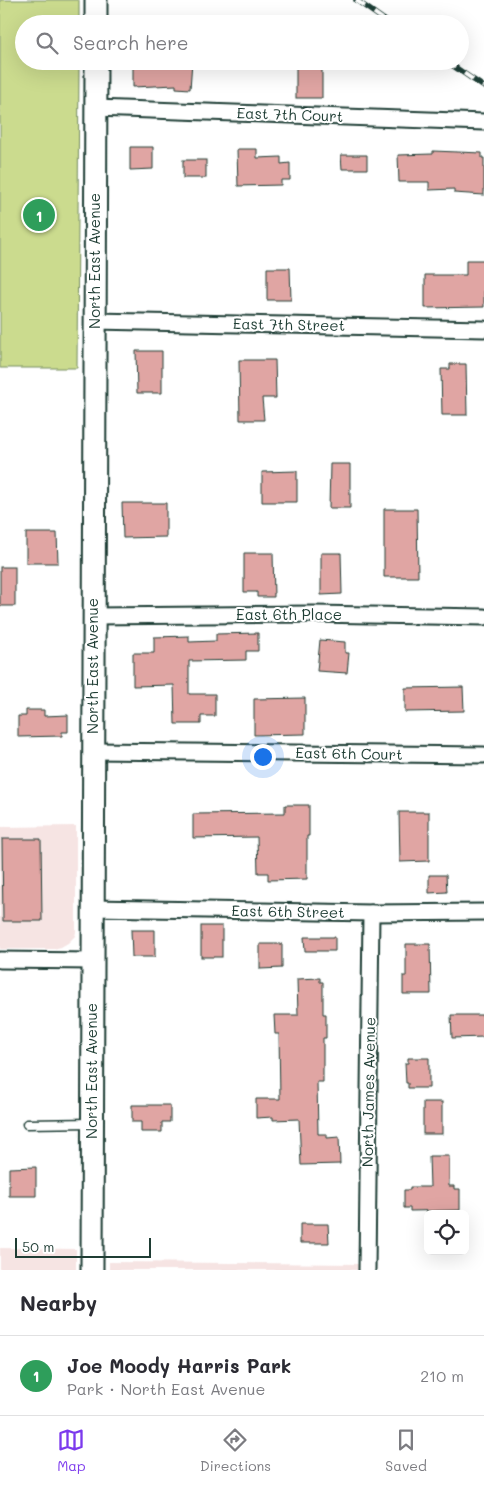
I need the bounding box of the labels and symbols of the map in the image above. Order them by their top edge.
street label: East 7th Court [236,102,344,126]
street label: North East Avenue [84,193,104,329]
pin: 1 [23,196,55,234]
street label: East 7th Street [233,313,345,335]
street label: North East Avenue [82,598,102,734]
street label: East 6th Place [236,604,342,624]
street label: East 6th Court [295,742,403,764]
your location [250,744,276,770]
street label: East 6th Street [231,900,345,922]
street label: North East Avenue [81,1003,101,1139]
street label: North James Avenue [357,1017,379,1167]
scale bar [15,1235,151,1258]

